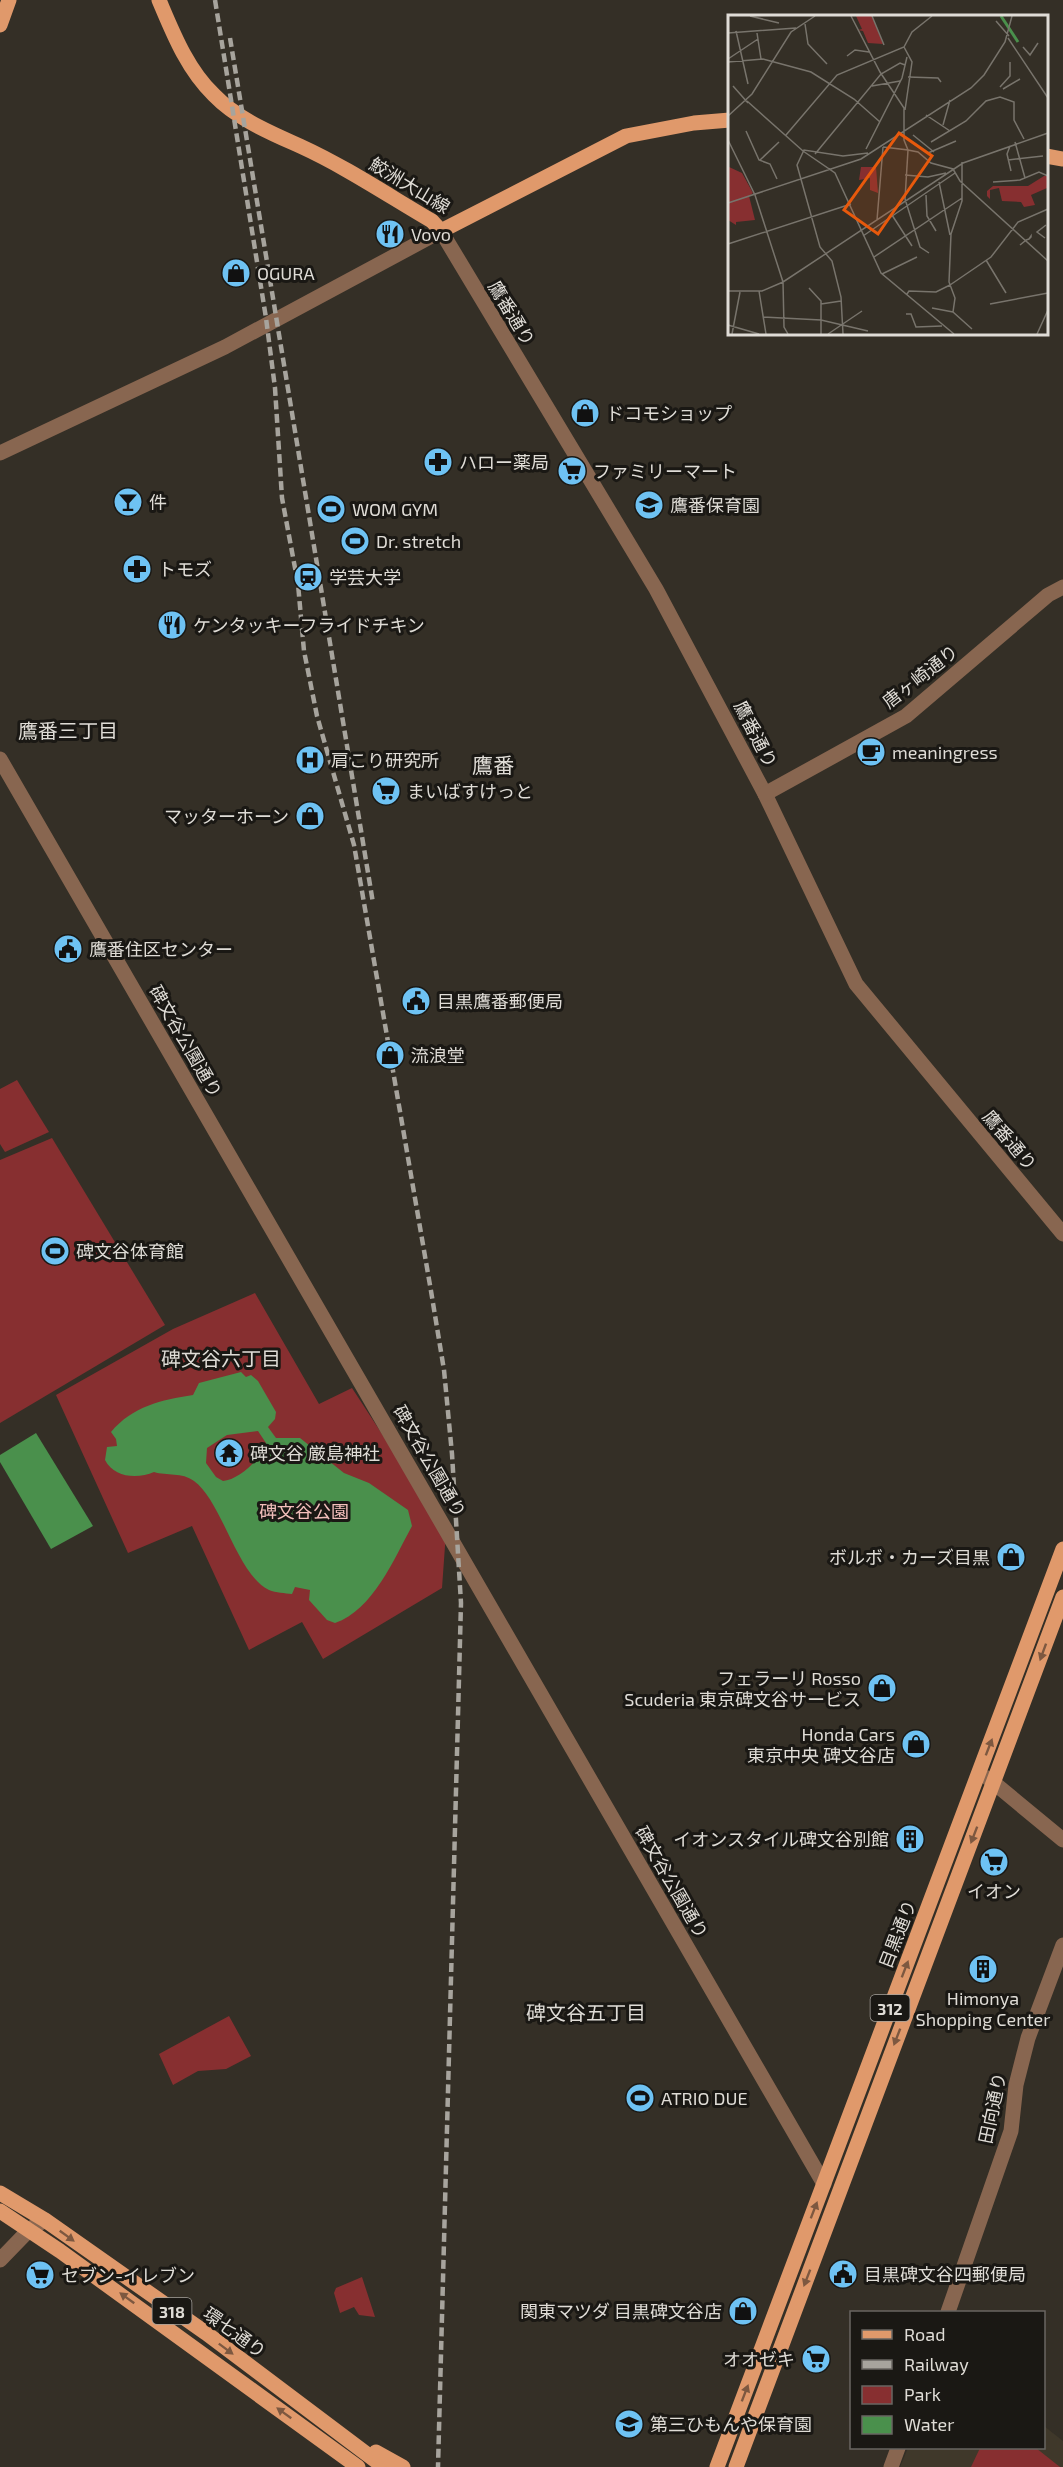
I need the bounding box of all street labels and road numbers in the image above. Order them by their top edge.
street label: 鮫洲大山線 [366,152,454,218]
street label: 鷹番通り [484,276,540,350]
street label: 唐ヶ崎通り [878,640,962,712]
street label: 鷹番通り [730,697,782,771]
street label: 碑文谷公園通り [145,981,227,1101]
street label: 鷹番通り [978,1105,1042,1175]
street label: 碑文谷公園通り [389,1401,471,1521]
street label: 碑文谷公園通り [631,1822,713,1942]
street label: 目黒通り [874,1896,920,1972]
road number: 312 [870,1995,910,2021]
street label: 田向通り [974,2070,1010,2146]
road number: 318 [152,2298,192,2324]
street label: 環七通り [199,2302,271,2362]

